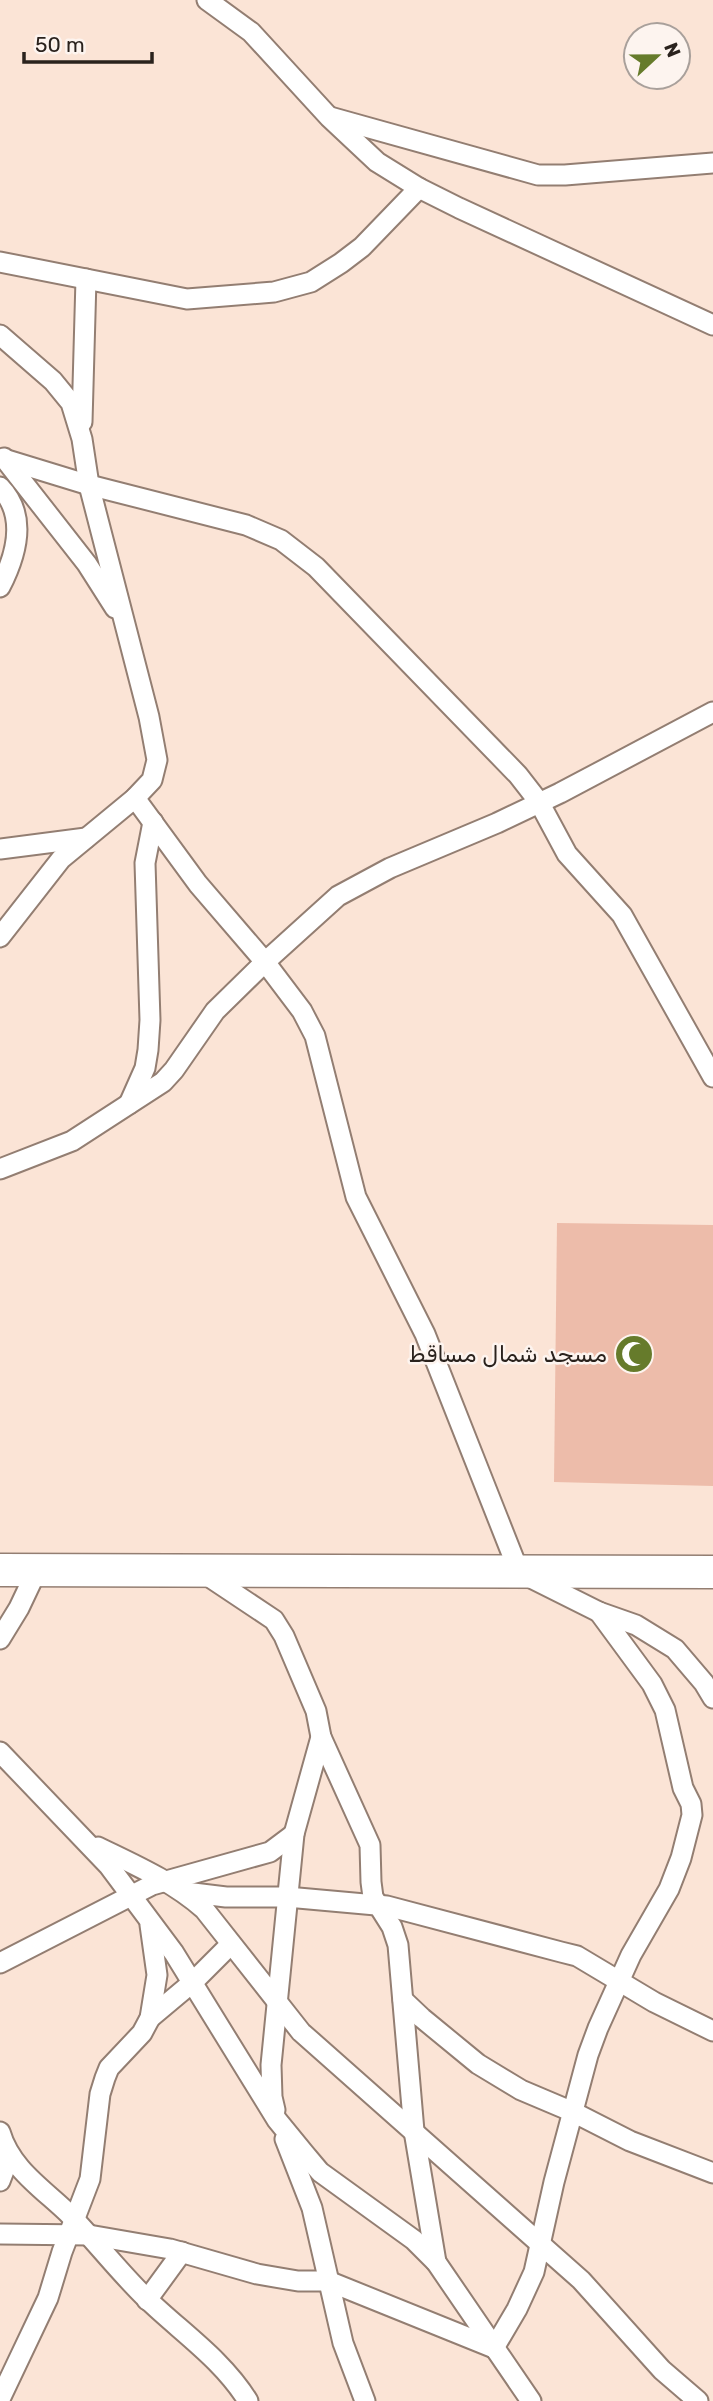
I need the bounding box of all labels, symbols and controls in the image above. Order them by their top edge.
scale bar [24,21,152,65]
north arrow [622,21,692,91]
text: 50 m [35,32,85,57]
text: N [659,39,686,60]
mosque icon: مسجد شمال مساقط [613,1333,655,1375]
place label: مسجد شمال مساقط [409,1340,607,1368]

